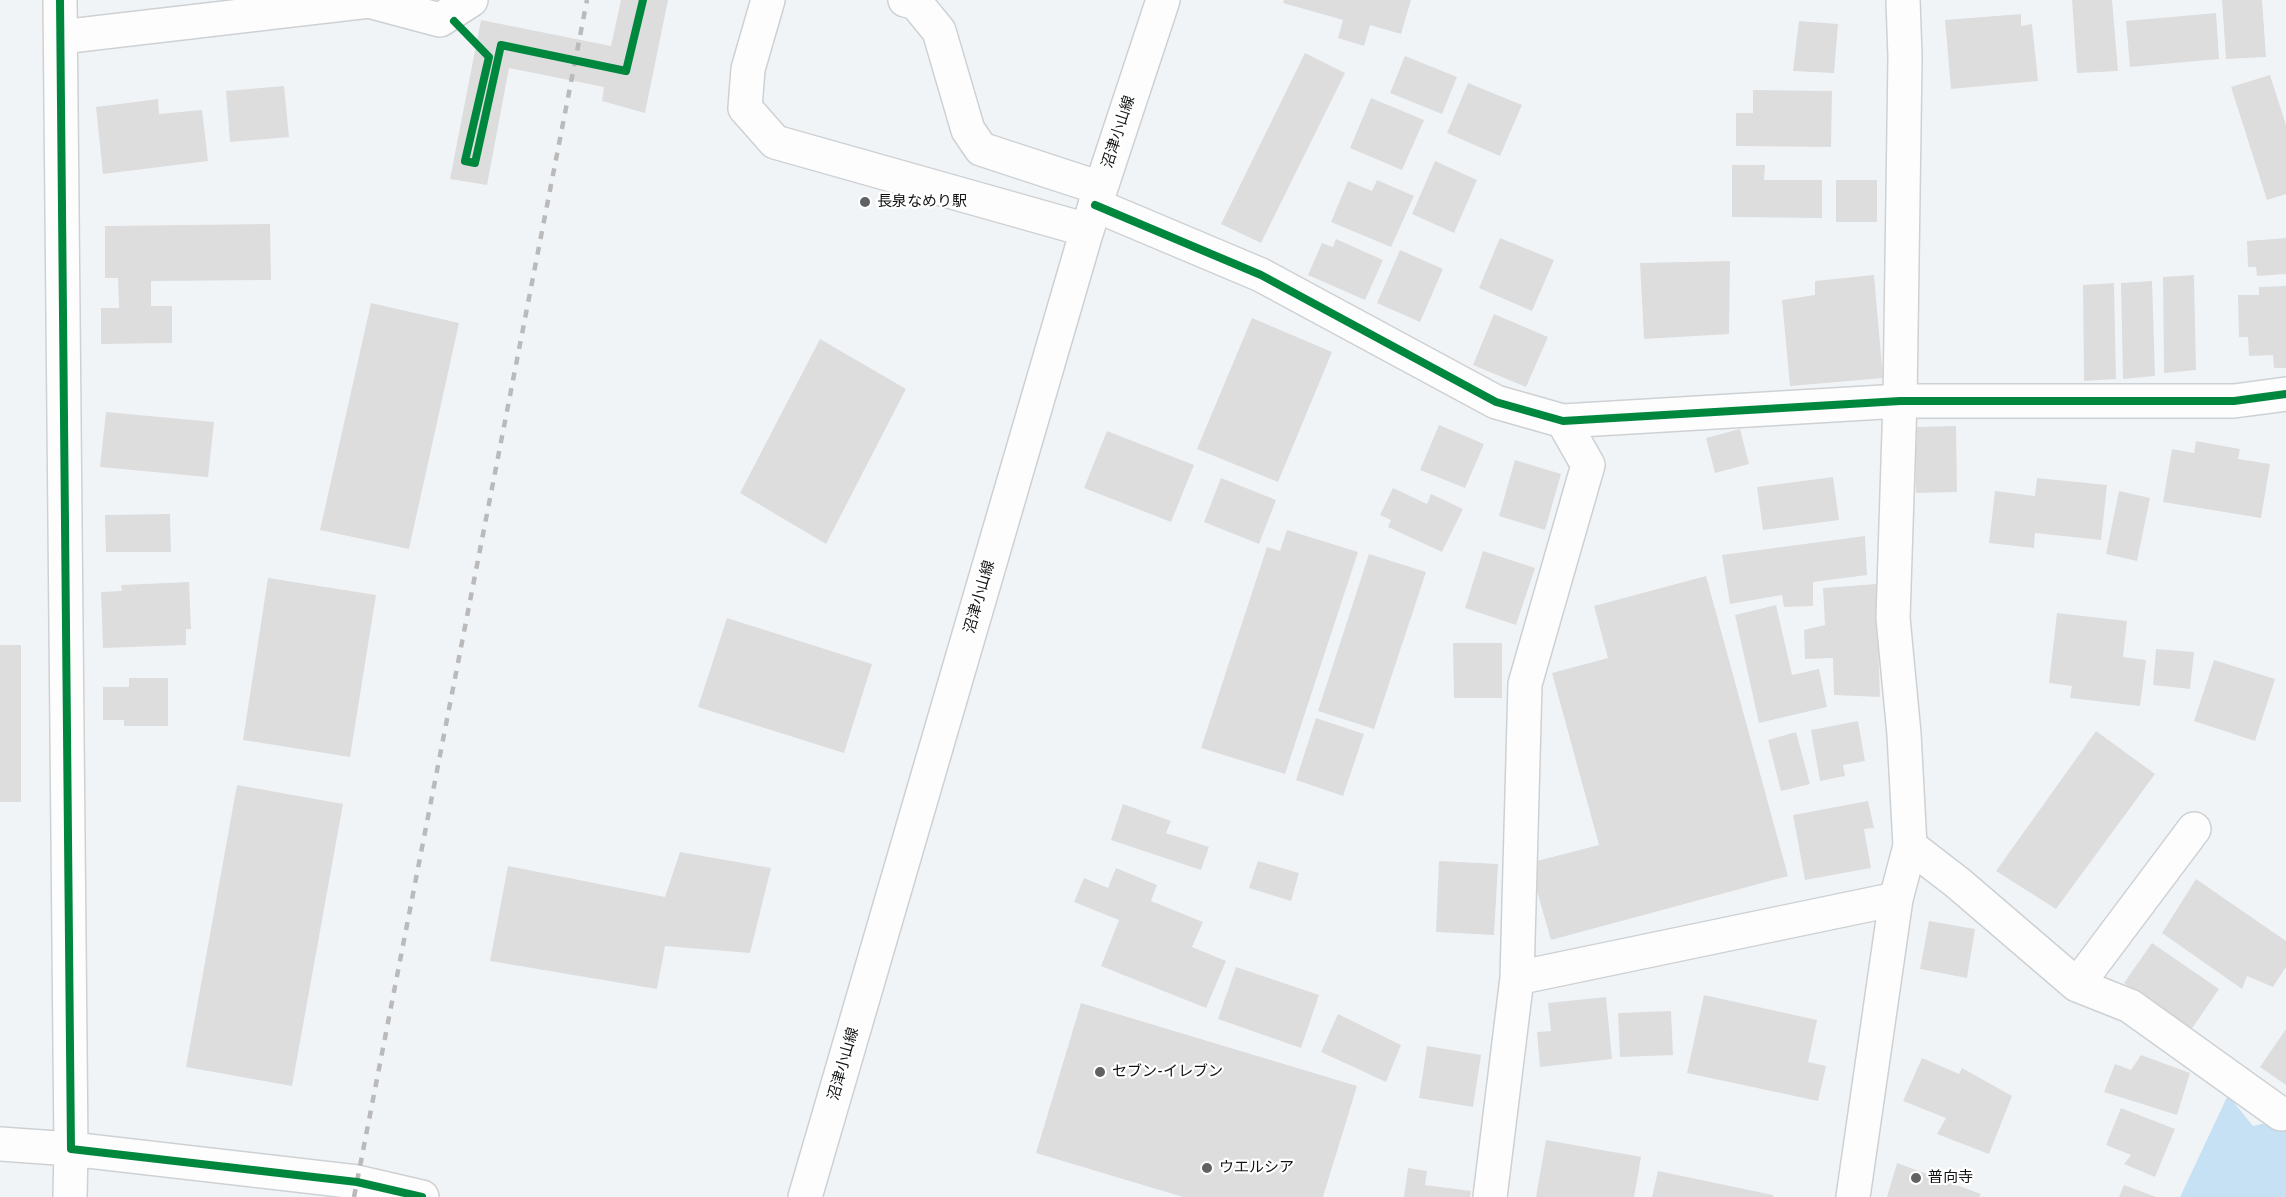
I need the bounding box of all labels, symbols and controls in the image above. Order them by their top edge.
street label: 沼津小山線 [1099,94,1139,170]
place label: 長泉なめり駅 [877,193,967,211]
marker: 長泉なめり駅 [858,195,872,209]
street label: 沼津小山線 [961,558,999,636]
street label: 沼津小山線 [825,1025,863,1103]
place label: セブン-イレブン [1112,1063,1223,1081]
marker: セブン-イレブン [1093,1065,1107,1079]
place label: ウエルシア [1219,1159,1294,1177]
marker: ウエルシア [1200,1161,1214,1175]
place label: 普向寺 [1928,1169,1973,1187]
marker: 普向寺 [1909,1171,1923,1185]

